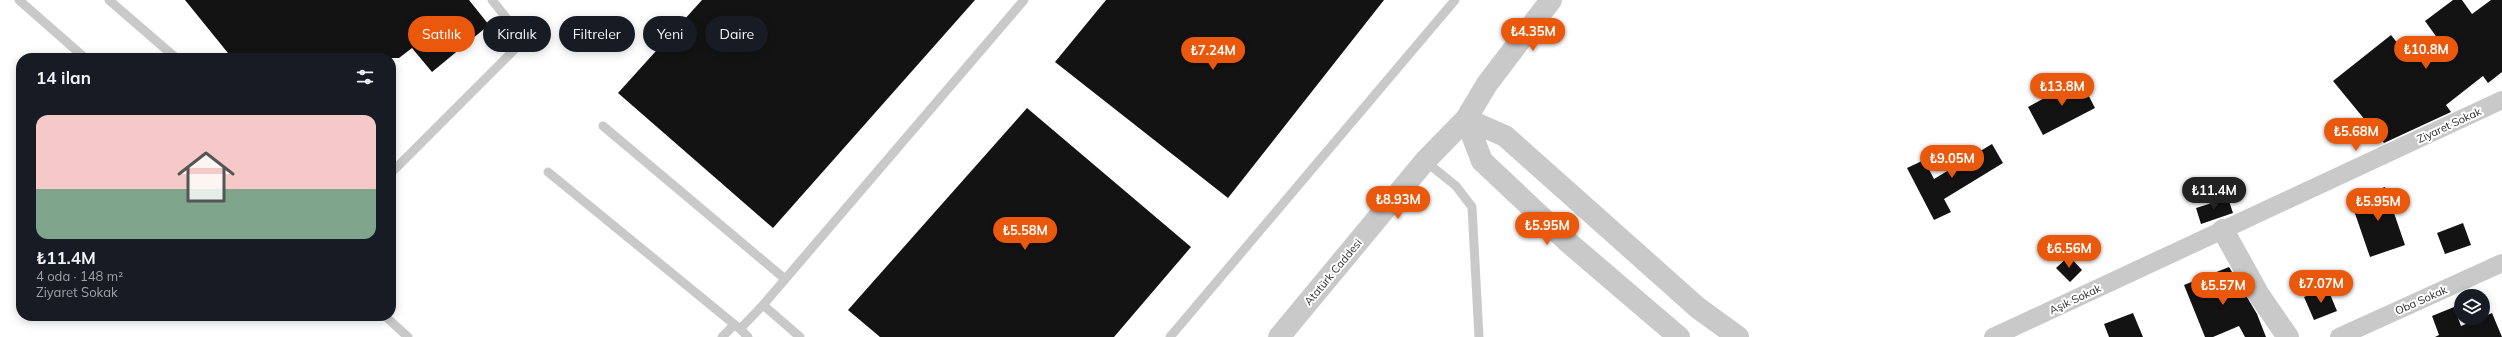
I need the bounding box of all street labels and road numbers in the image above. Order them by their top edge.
street label: Ziyaret Sokak [2415,104,2484,146]
street label: Atatürk Caddesi [1301,236,1365,308]
street label: Aşık Sokak [2047,281,2103,317]
street label: Oba Sokak [2393,282,2450,318]

